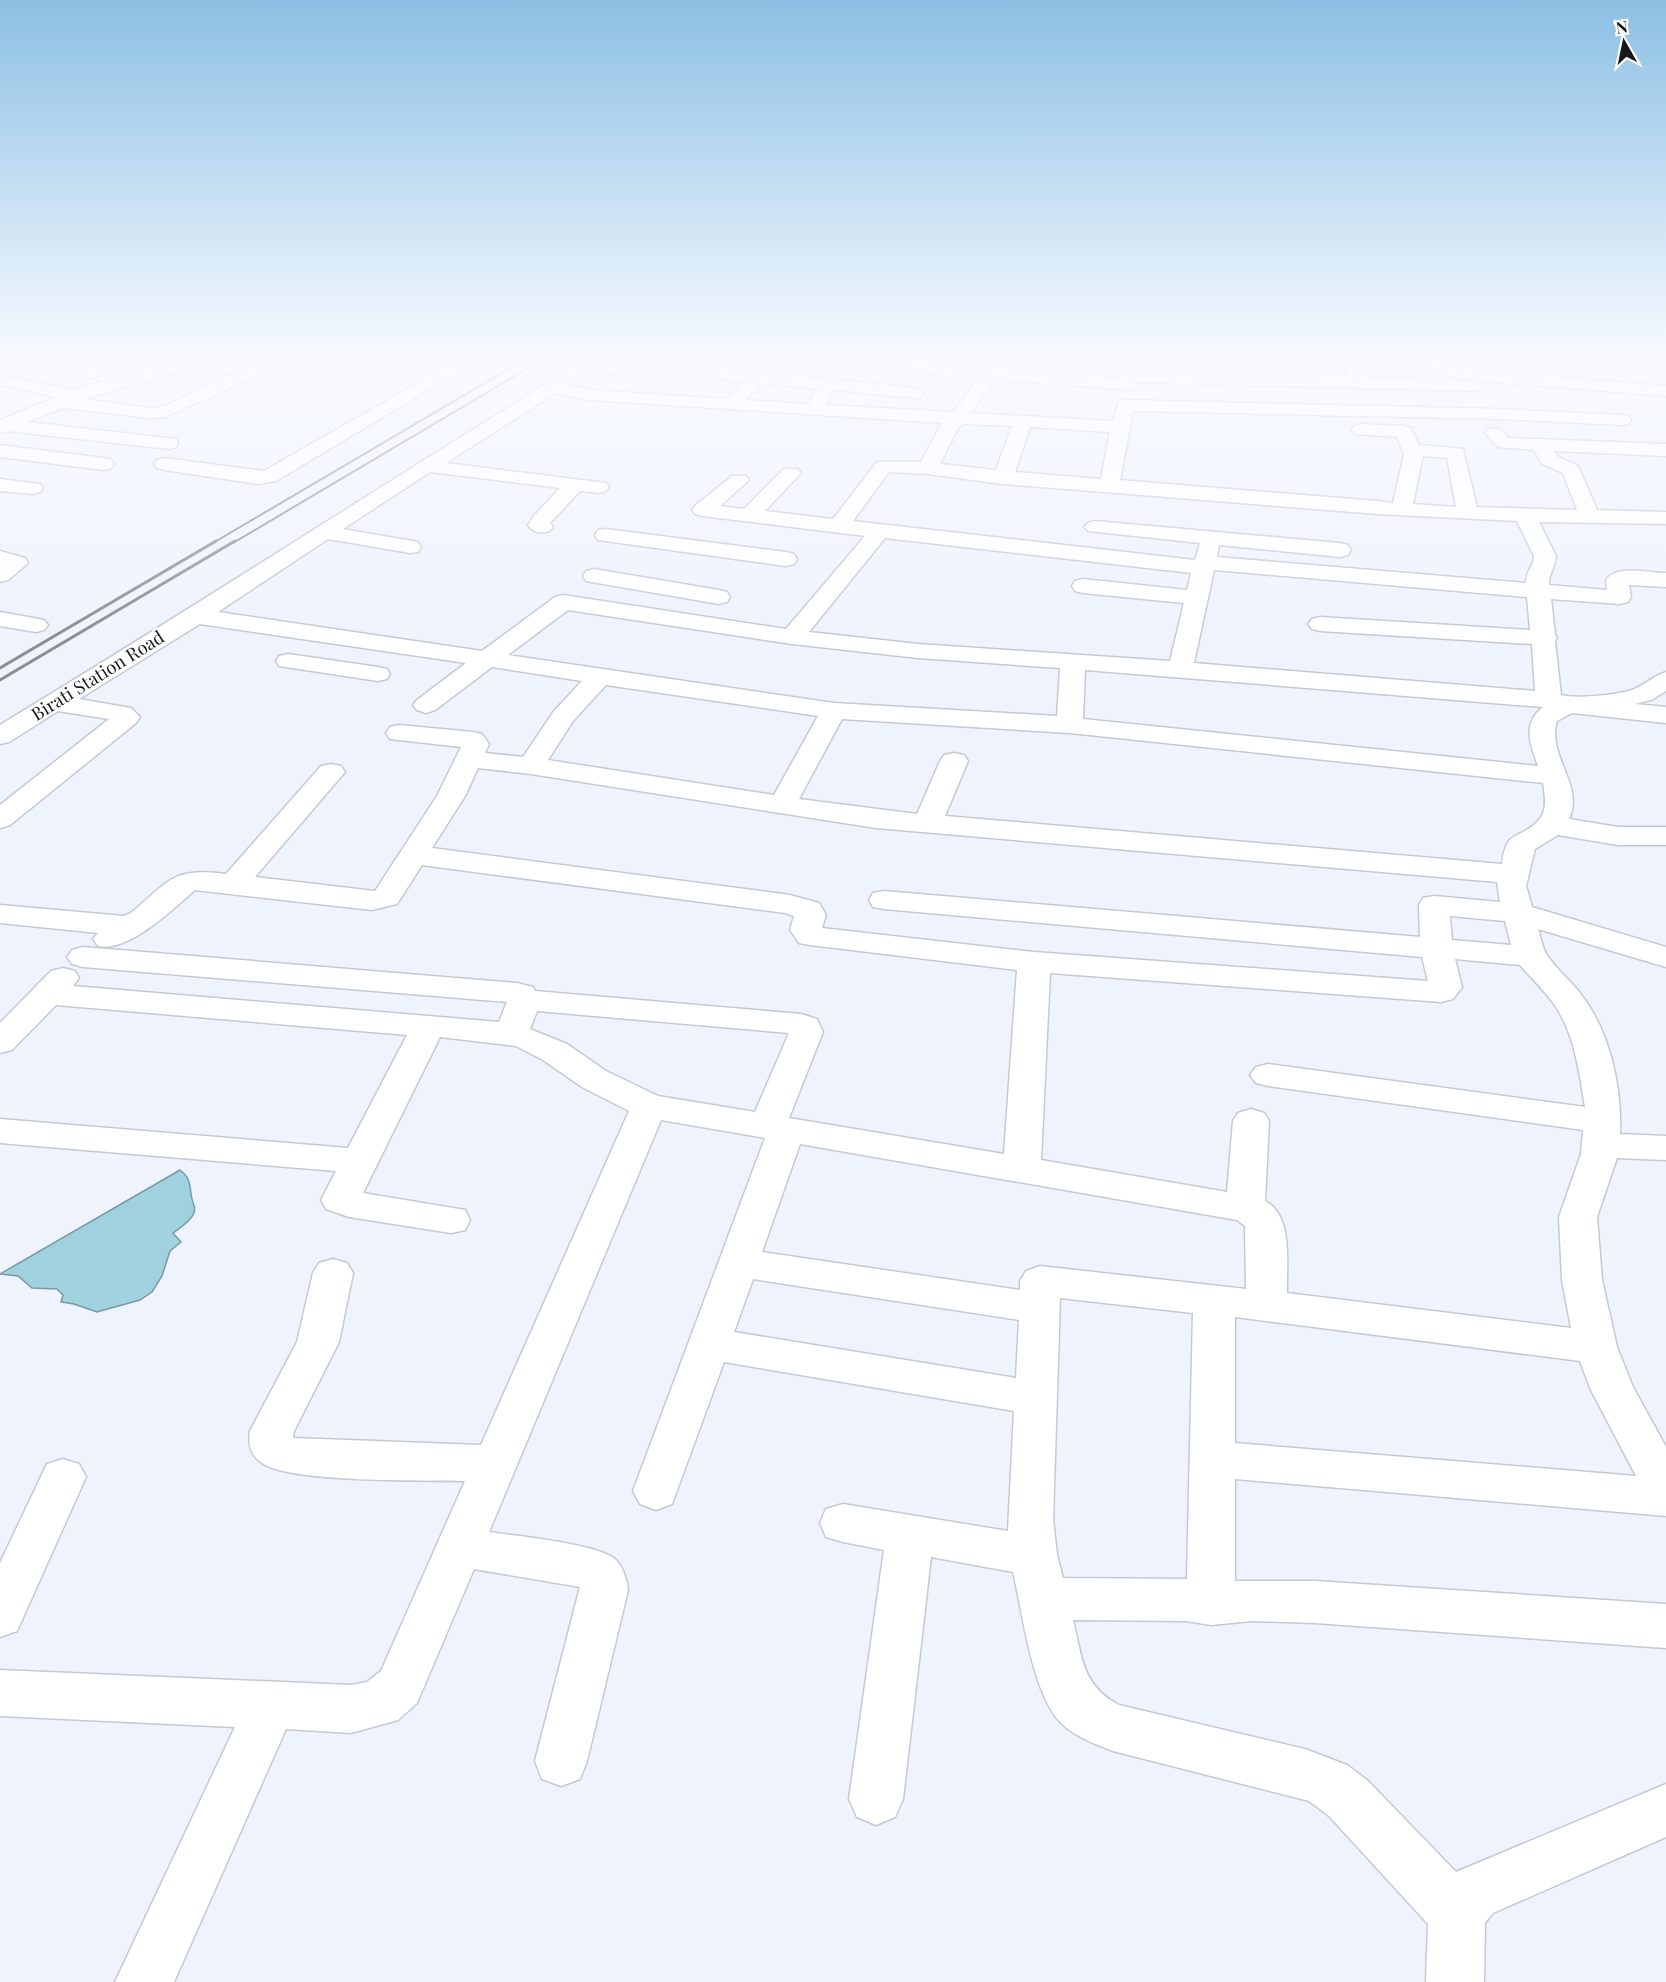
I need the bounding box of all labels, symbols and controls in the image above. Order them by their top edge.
north arrow [1594,12,1654,72]
text: N [1614,15,1629,38]
street label: Birati Station Road [27,624,169,726]

